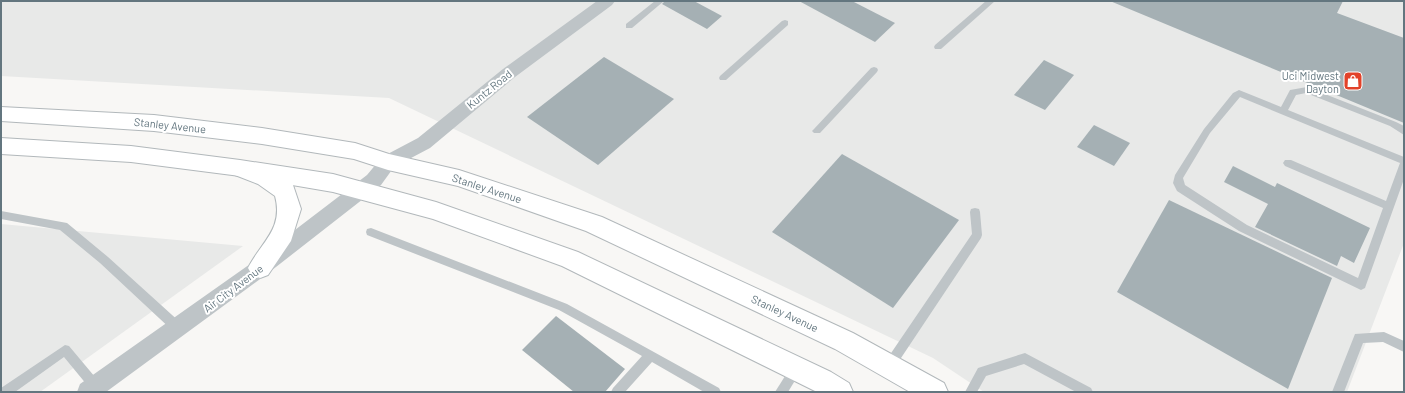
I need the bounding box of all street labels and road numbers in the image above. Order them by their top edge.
street label: Kuntz Road [464,67,514,111]
street label: Stanley Avenue [133,115,207,135]
street label: Stanley Avenue [451,171,524,205]
street label: Air City Avenue [201,261,266,315]
street label: Stanley Avenue [749,292,821,334]

